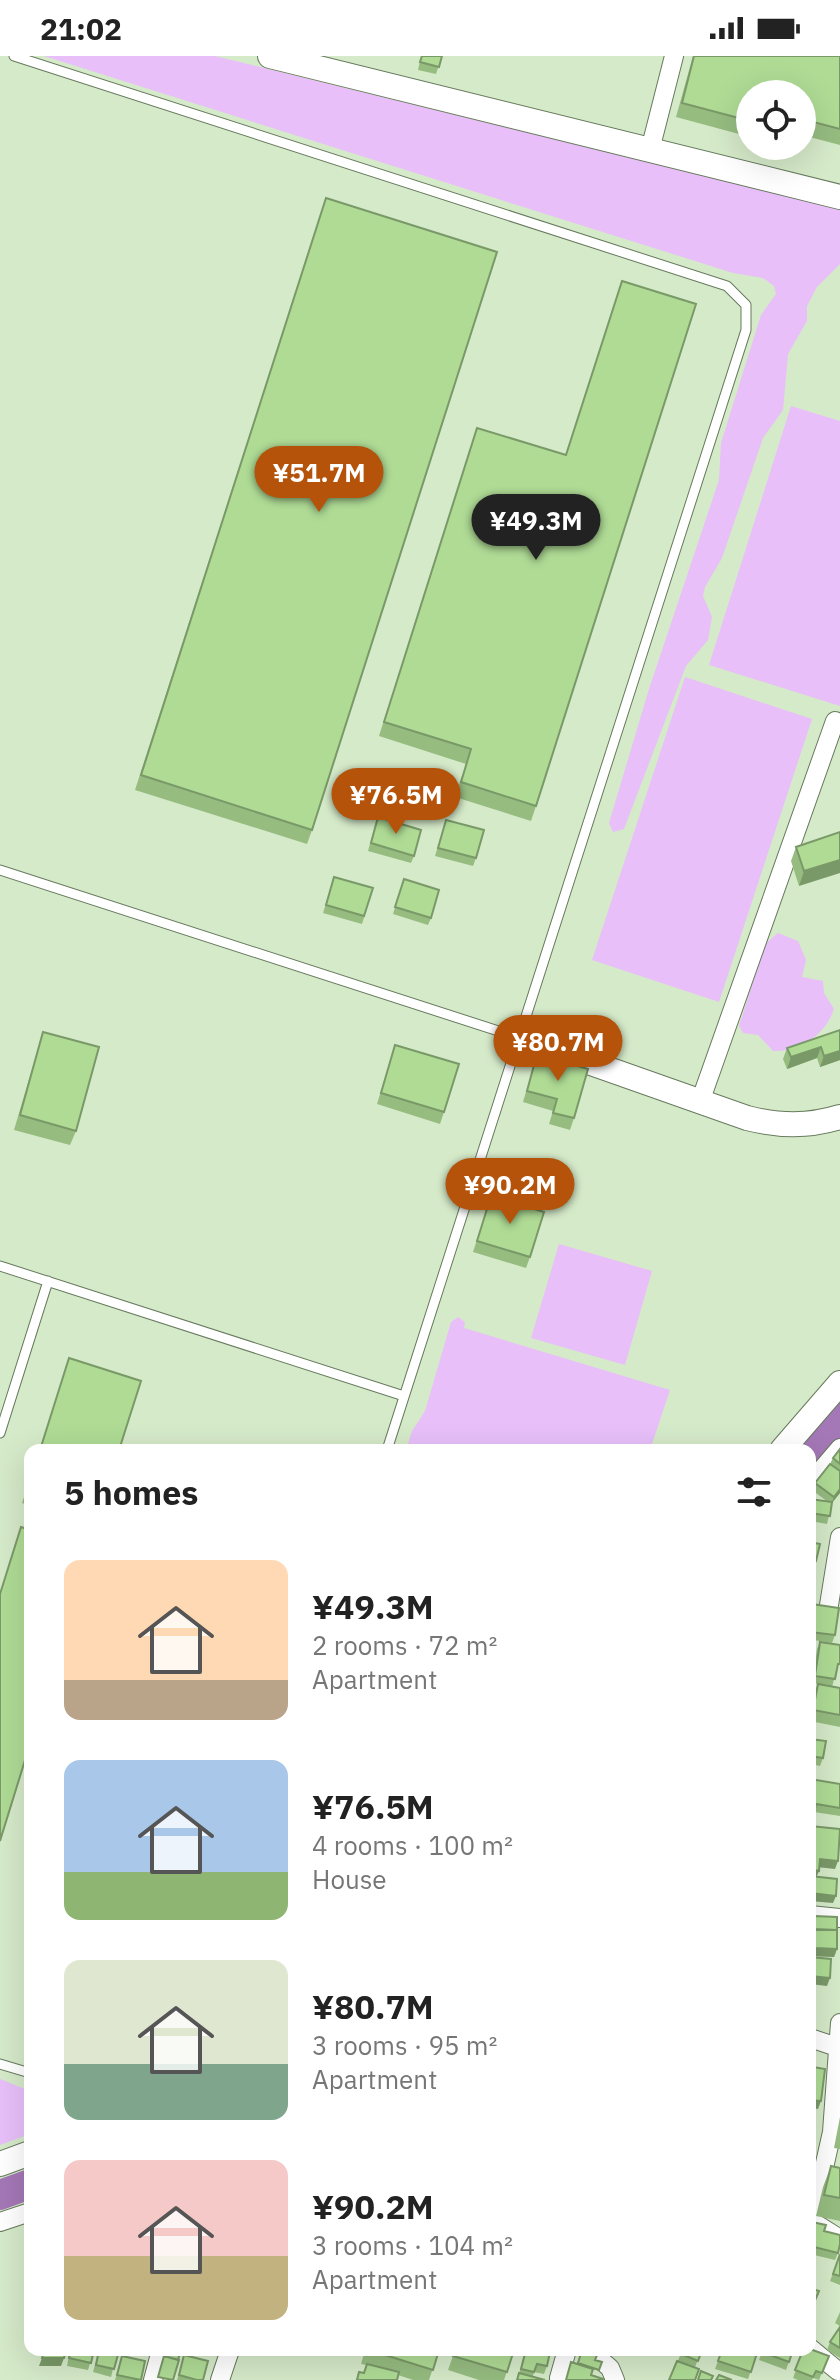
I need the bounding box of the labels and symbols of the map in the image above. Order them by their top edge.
pin: ¥51.7M [254,446,384,514]
pin: ¥49.3M [471,494,601,562]
pin: ¥76.5M [331,768,461,836]
pin: ¥80.7M [493,1015,623,1083]
pin: ¥90.2M [445,1158,575,1226]

